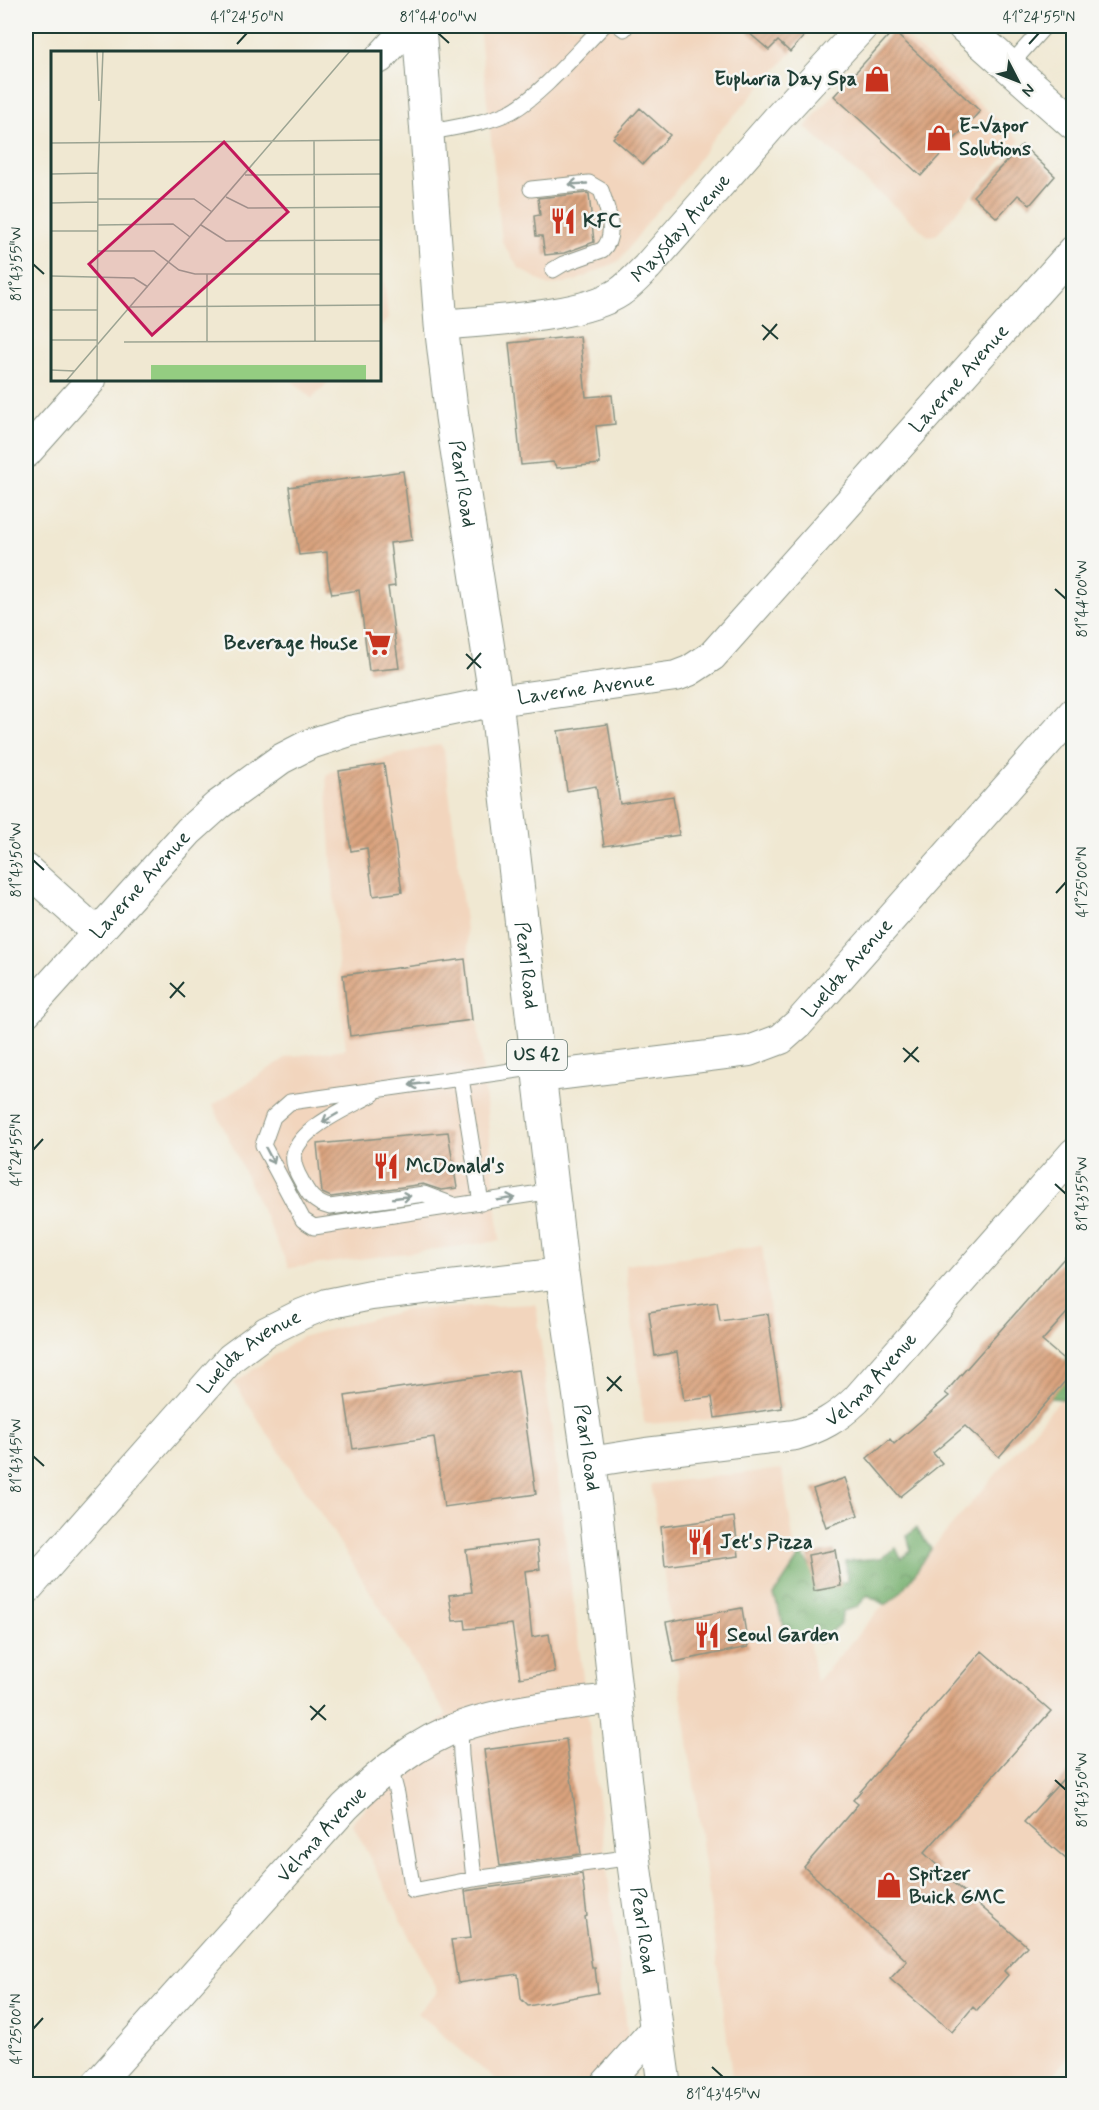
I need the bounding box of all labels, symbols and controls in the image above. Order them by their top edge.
text: 41°24'50"N [211,8,283,28]
text: 81°44'00"W [399,8,477,28]
text: 41°24'55"N [1003,8,1075,28]
inset map [51,51,381,381]
north arrow [988,51,1048,111]
shop icon: Euphoria Day Spa [862,64,892,94]
place label: Euphoria Day Spa [714,66,857,93]
text: N [1017,79,1039,101]
place label: E-Vapor Solutions [959,113,1031,163]
shop icon: E-Vapor Solutions [924,123,954,153]
street label: Maysday Avenue [625,167,737,289]
one-way arrow [568,179,588,190]
restaurant icon: KFC [548,206,578,236]
place label: KFC [583,208,621,235]
text: 81°43'55"W [7,227,27,301]
street label: Laverne Avenue [903,318,1015,439]
street label: Pearl Road [442,438,482,529]
text: 81°44'00"W [1073,560,1093,638]
supermarket icon: Beverage House [363,628,393,658]
place label: Beverage House [224,630,358,657]
street label: Laverne Avenue [516,666,656,711]
text: 81°43'50"W [7,823,27,897]
street label: Laverne Avenue [84,825,197,945]
text: 41°25'00"N [1073,846,1093,918]
street label: Luelda Avenue [796,912,899,1024]
street label: Pearl Road [508,920,545,1010]
road number: US 42 [507,1040,567,1070]
one-way arrow [409,1079,429,1090]
one-way arrow [322,1113,339,1125]
text: 41°24'55"N [7,1114,27,1186]
one-way arrow [265,1147,276,1165]
restaurant icon: McDonald's [371,1151,401,1181]
place label: McDonald's [406,1153,504,1180]
text: 81°43'55"W [1073,1157,1093,1231]
one-way arrow [392,1192,412,1203]
one-way arrow [495,1193,515,1204]
street label: Luelda Avenue [192,1303,306,1400]
street label: Velma Avenue [820,1326,923,1433]
street label: Pearl Road [567,1402,607,1493]
text: 81°43'45"W [7,1419,27,1493]
restaurant icon: Jet's Pizza [685,1527,715,1557]
place label: Jet's Pizza [720,1529,813,1556]
restaurant icon: Seoul Garden [692,1620,722,1650]
place label: Seoul Garden [727,1622,839,1649]
text: 81°43'50"W [1073,1753,1093,1827]
street label: Velma Avenue [270,1780,373,1888]
place label: Spitzer Buick GMC [909,1861,1005,1911]
shop icon: Spitzer Buick GMC [874,1870,904,1900]
street label: Pearl Road [624,1885,662,1976]
text: 41°25'00"N [7,1993,27,2065]
text: 81°43'45"W [686,2085,760,2105]

